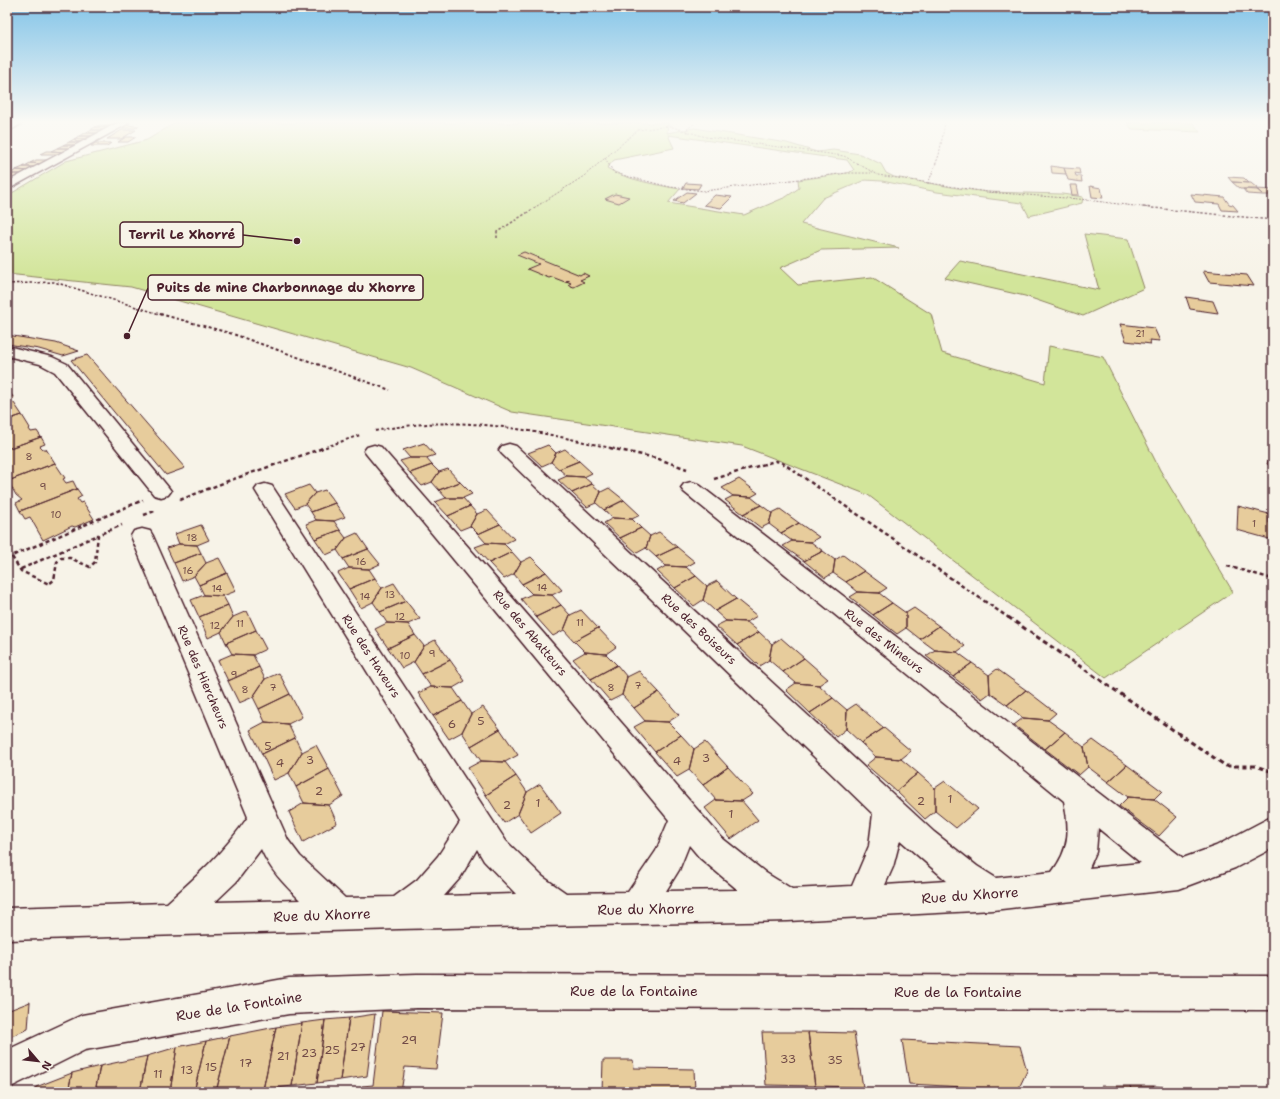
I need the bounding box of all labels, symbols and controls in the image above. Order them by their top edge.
callout: Terril Le Xhorré [120,222,243,247]
text: Terril Le Xhorré [129,226,236,243]
callout: Puits de mine Charbonnage du Xhorre [148,275,423,300]
text: Puits de mine Charbonnage du Xhorre [156,279,416,296]
house number: 21 [1135,328,1145,340]
house number: 8 [26,450,33,463]
house number: 9 [40,480,47,493]
house number: 10 [51,508,61,521]
house number: 1 [1252,517,1256,530]
house number: 18 [186,531,198,544]
house number: 16 [356,555,366,568]
house number: 16 [183,564,193,577]
house number: 14 [537,581,547,594]
house number: 14 [212,582,222,595]
street label: Rue des Abatteurs [489,587,571,679]
house number: 13 [385,588,395,601]
house number: 14 [360,590,370,603]
street label: Rue des Boiseurs [658,590,740,668]
street label: Rue des Mineurs [841,605,927,677]
house number: 12 [395,610,405,623]
street label: Rue des Haveurs [338,611,404,701]
house number: 11 [576,616,584,629]
house number: 11 [236,617,244,630]
house number: 12 [210,619,220,632]
street label: Rue des Hiercheurs [174,623,232,731]
house number: 9 [429,647,436,660]
house number: 10 [400,649,410,662]
house number: 9 [231,668,238,681]
house number: 7 [635,679,642,692]
house number: 7 [270,681,277,694]
house number: 8 [608,681,615,694]
house number: 8 [242,683,249,696]
house number: 5 [477,713,485,729]
house number: 6 [448,716,456,732]
house number: 5 [264,738,272,754]
house number: 3 [702,750,710,766]
house number: 3 [306,752,314,768]
house number: 4 [673,753,681,769]
house number: 4 [276,755,284,771]
house number: 2 [315,783,323,799]
house number: 1 [947,791,953,807]
house number: 2 [917,793,925,809]
house number: 1 [535,795,541,811]
house number: 2 [503,797,511,813]
house number: 1 [728,806,734,822]
street label: Rue du Xhorre [921,883,1019,907]
street label: Rue du Xhorre [597,899,695,919]
street label: Rue du Xhorre [273,904,371,926]
street label: Rue de la Fontaine [570,982,698,1000]
street label: Rue de la Fontaine [894,983,1022,1001]
street label: Rue de la Fontaine [174,987,304,1025]
house number: 29 [401,1032,417,1048]
house number: 27 [350,1039,366,1055]
north arrow [18,1041,58,1081]
house number: 25 [324,1042,340,1058]
house number: 23 [301,1045,317,1061]
house number: 21 [277,1048,289,1064]
house number: 33 [780,1051,796,1067]
house number: 35 [827,1052,843,1068]
house number: 17 [240,1055,252,1071]
text: N [38,1058,55,1073]
house number: 15 [205,1059,217,1075]
house number: 13 [181,1062,193,1078]
house number: 11 [153,1066,163,1082]

